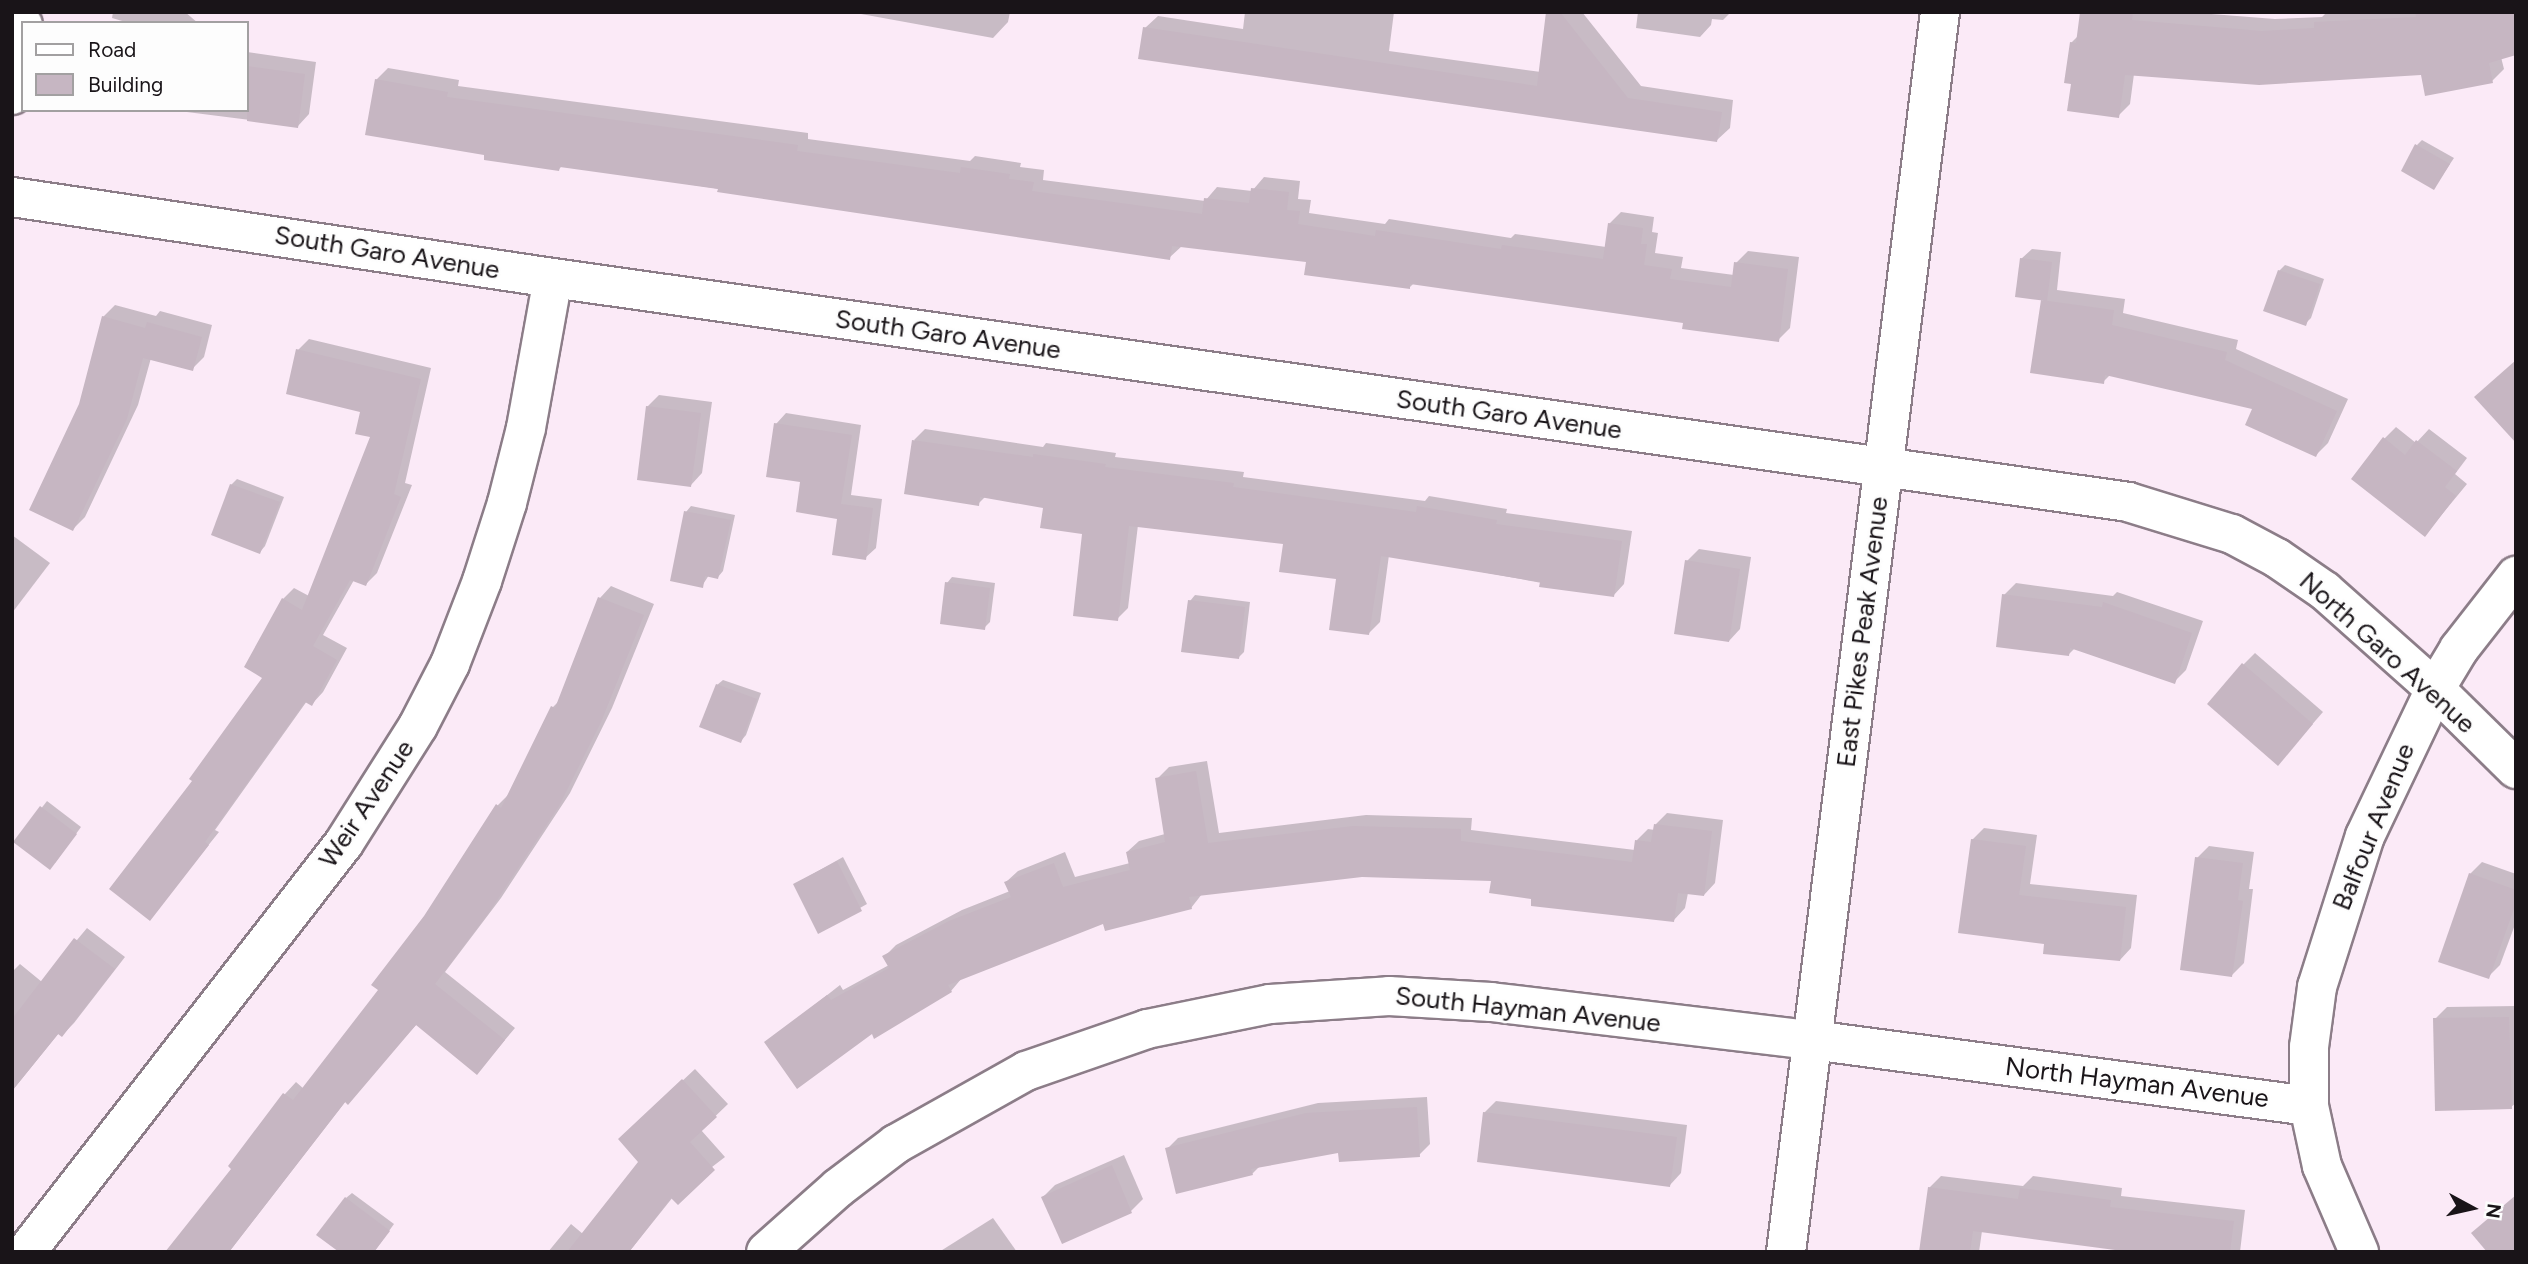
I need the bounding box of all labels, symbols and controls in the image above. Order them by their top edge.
legend [21,21,248,112]
text: Road [88,37,136,62]
text: Building [88,72,163,97]
street label: South Garo Avenue [272,220,502,286]
street label: South Garo Avenue [833,304,1063,366]
street label: South Garo Avenue [1394,384,1624,446]
street label: East Pikes Peak Avenue [1831,495,1895,769]
street label: North Garo Avenue [2293,566,2481,740]
street label: Weir Avenue [313,734,421,874]
street label: Balfour Avenue [2326,739,2422,915]
street label: South Hayman Avenue [1394,981,1662,1039]
street label: North Hayman Avenue [2003,1051,2271,1115]
north arrow [2437,1173,2507,1243]
text: N [2481,1202,2506,1220]

